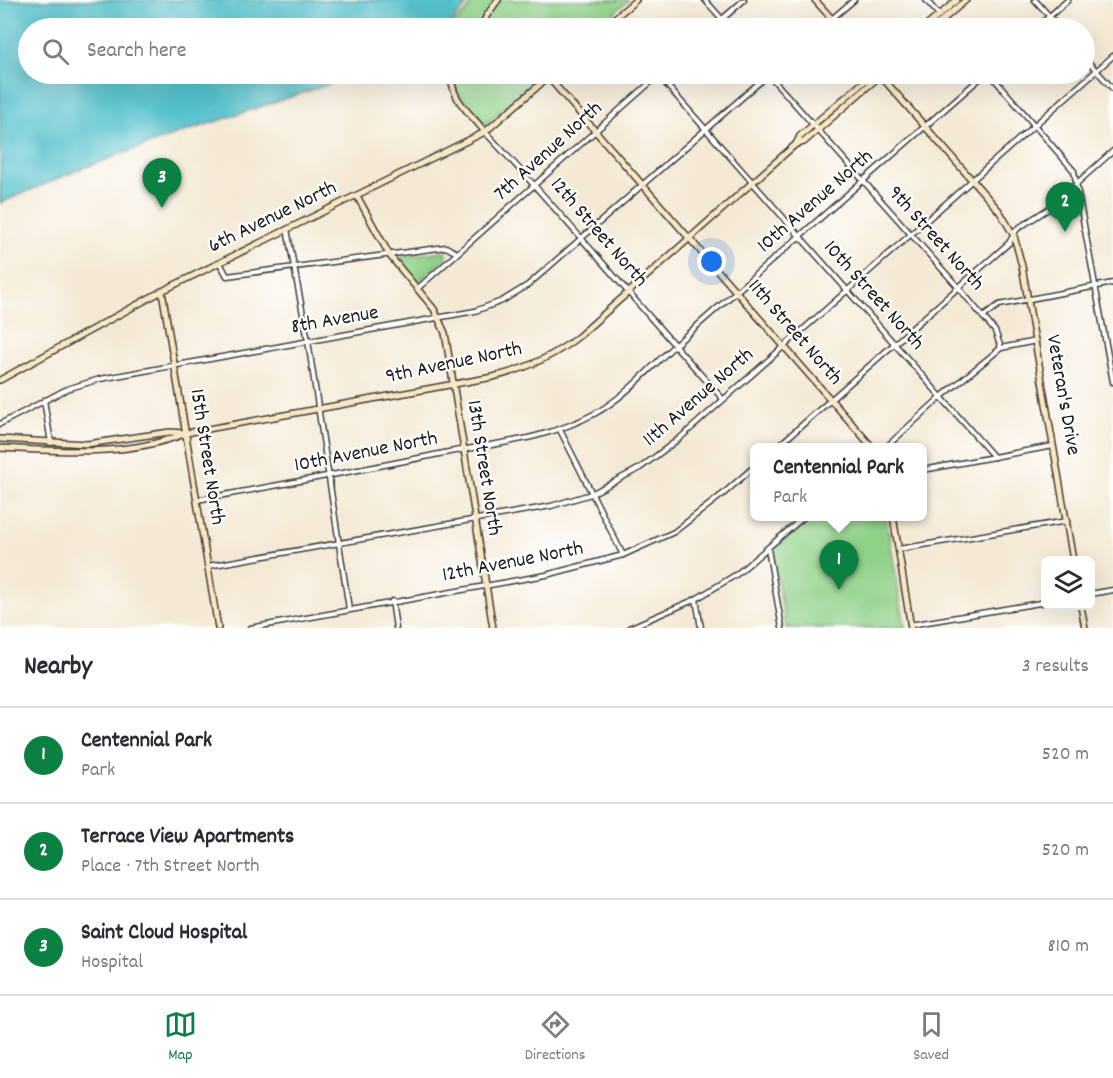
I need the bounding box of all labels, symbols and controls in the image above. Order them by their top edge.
search box [18,18,1095,84]
icon: search [39,35,72,68]
text: Search here [87,36,186,67]
street label: 7th Avenue North [488,95,610,209]
street label: 10th Avenue North [751,143,881,261]
pin: 3 [142,158,182,208]
street label: 12th Street North [542,172,654,294]
street label: 6th Avenue North [204,174,342,262]
street label: 9th Street North [880,180,990,298]
pin: 2 [1046,182,1084,232]
street label: 10th Street North [815,234,931,358]
your location [697,247,726,276]
street label: 11th Street North [739,273,849,393]
street label: 8th Avenue [289,299,381,343]
street label: Veteran's Drive [1037,332,1087,458]
street label: 9th Avenue North [383,335,525,393]
street label: 11th Avenue North [637,341,761,455]
street label: 15th Street North [180,387,232,527]
street label: 13th Street North [457,398,509,538]
street label: 10th Avenue North [292,424,440,482]
popup [750,443,927,521]
text: Centennial Park [773,453,904,484]
text: Park [773,484,807,512]
street label: 12th Avenue North [440,535,586,591]
pin: 1 [820,540,858,590]
map controls [1041,556,1095,610]
button: layers [1041,556,1095,610]
text: Nearby [24,649,92,686]
text: 3 results [1022,653,1089,681]
text: Centennial Park [81,726,212,757]
text: 1 [41,741,46,769]
text: 520 m [1042,741,1089,769]
text: Park [81,757,115,785]
text: Terrace View Apartments [81,822,294,853]
text: 2 [39,837,48,865]
text: 520 m [1042,837,1089,865]
text: Place · 7th Street North [81,853,260,881]
text: Saint Cloud Hospital [81,918,247,949]
text: 3 [39,933,48,961]
text: 810 m [1047,933,1089,961]
text: Hospital [81,949,143,977]
tab: Map [164,1008,197,1067]
tab: Directions [525,1008,585,1067]
tab: Saved [913,1008,949,1067]

